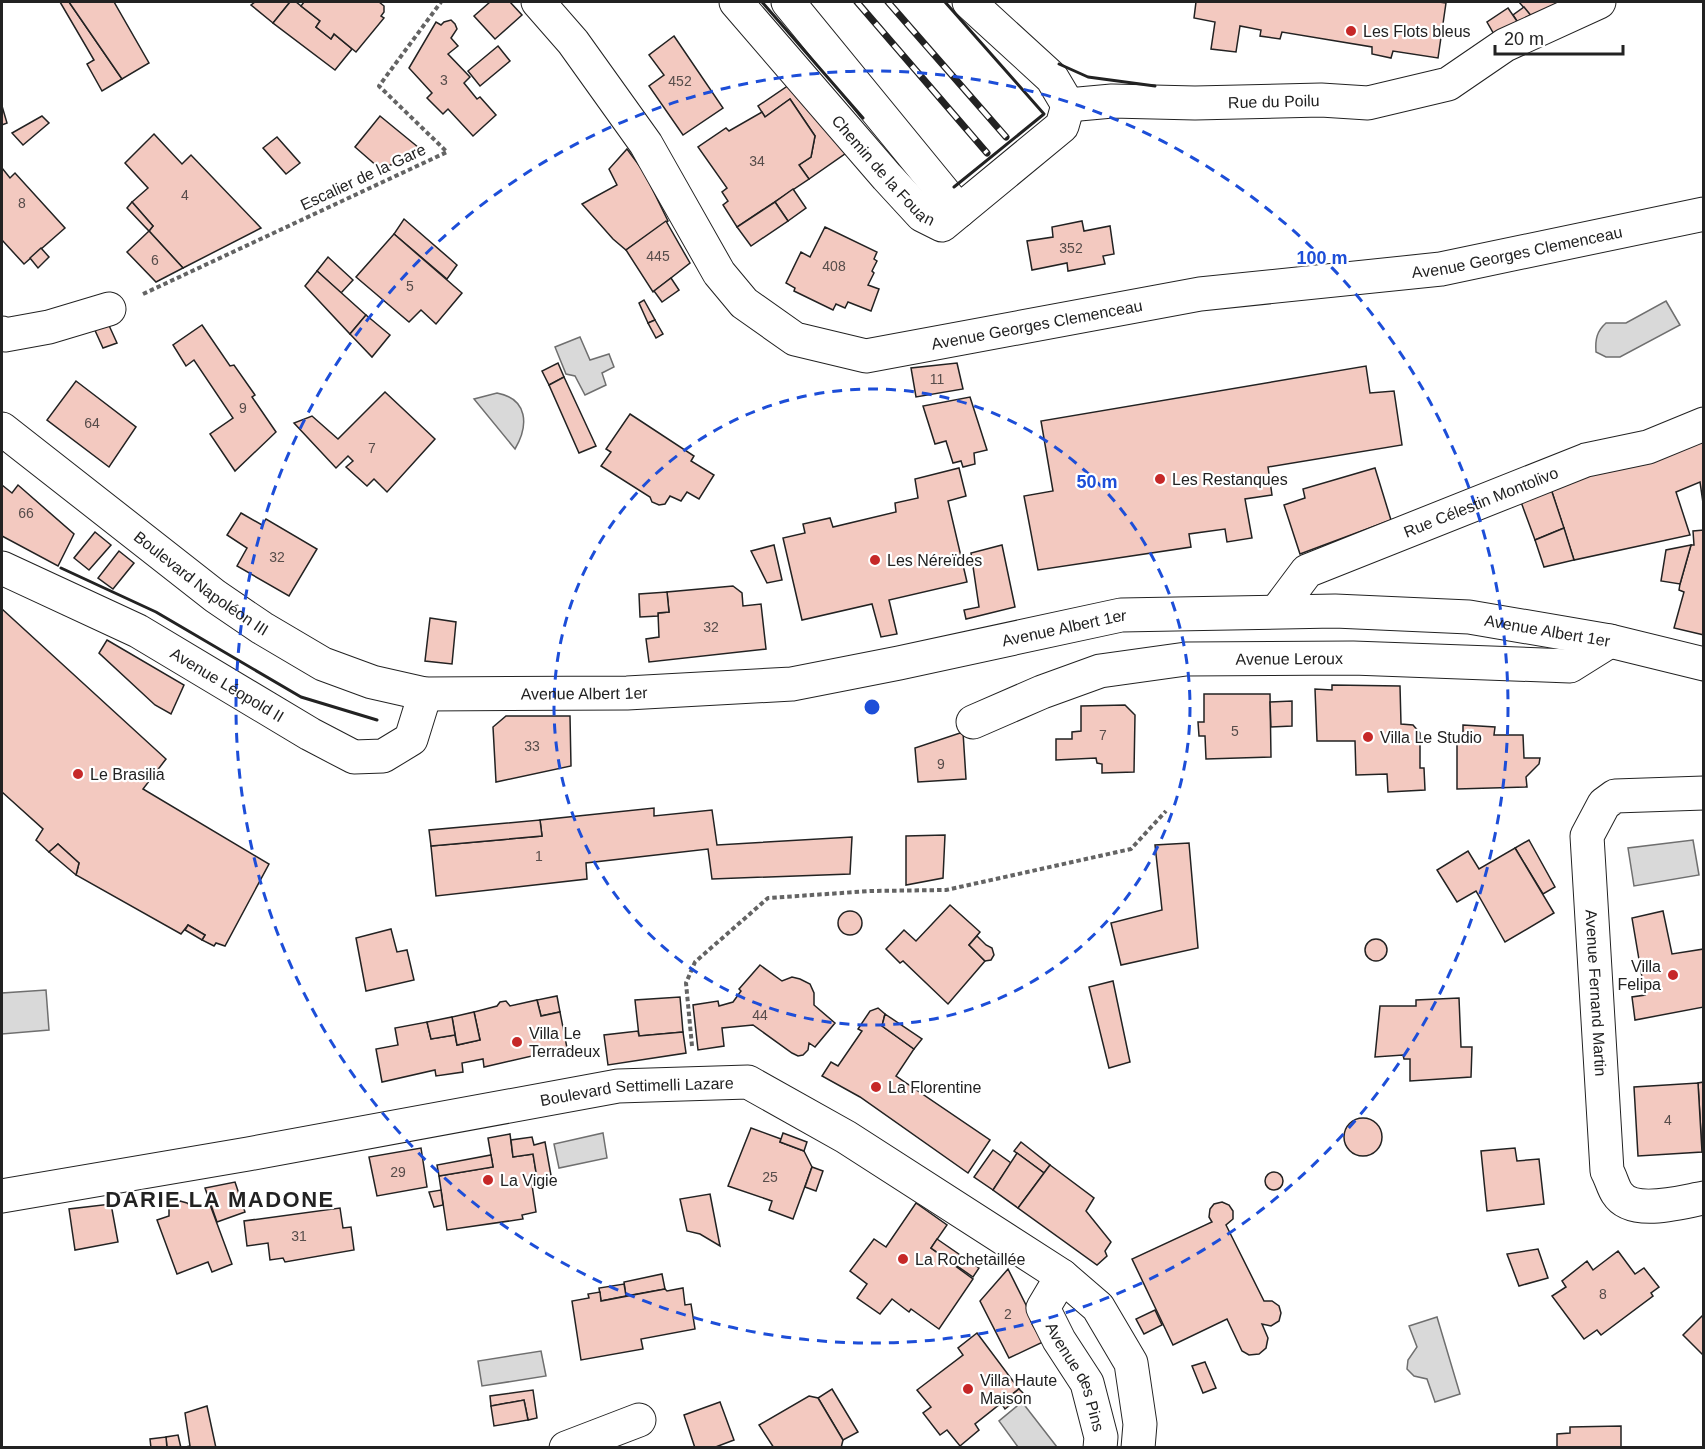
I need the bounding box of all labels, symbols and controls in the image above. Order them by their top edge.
scale bar [1495,18,1622,56]
place label: Les Flots bleus [1363,23,1471,40]
marker: Les Flots bleus [1344,24,1358,38]
text: 20 m [1504,29,1544,49]
house number: 3 [440,72,448,88]
house number: 452 [668,73,692,89]
street label: Rue du Poilu [1228,92,1320,111]
street label: Chemin de la Fouan [829,111,938,229]
street label: Escalier de la Gare [298,141,428,213]
house number: 34 [749,153,765,169]
house number: 4 [181,187,189,203]
house number: 8 [18,195,26,211]
street label: Avenue Georges Clemenceau [1411,223,1624,280]
house number: 352 [1059,240,1083,256]
house number: 445 [646,248,670,264]
text: 100 m [1296,248,1348,268]
house number: 6 [151,252,159,268]
house number: 408 [822,258,846,274]
house number: 5 [406,278,414,294]
street label: Avenue Georges Clemenceau [930,296,1144,352]
house number: 11 [930,371,944,387]
house number: 9 [239,400,247,416]
house number: 64 [84,415,100,431]
house number: 7 [368,440,376,456]
street label: Rue Célestin Montolivo [1401,464,1560,540]
place label: Les Restanques [1172,471,1288,488]
text: 50 m [1076,472,1118,492]
marker: Les Restanques [1153,472,1167,486]
house number: 66 [18,505,34,521]
street label: Boulevard Napoléon III [131,528,271,638]
house number: 32 [269,549,285,565]
place label: Les Néreïdes [887,552,982,569]
marker: Les Néreïdes [868,553,882,567]
street label: Avenue Albert 1er [1000,606,1127,649]
street label: Avenue Albert 1er [1483,611,1612,649]
house number: 32 [703,619,719,635]
street label: Avenue Léopold II [168,644,287,725]
street label: Avenue Leroux [1235,650,1343,667]
street label: Avenue Albert 1er [521,683,649,702]
centre of rings [862,697,882,717]
house number: 5 [1231,723,1239,739]
house number: 7 [1099,727,1107,743]
place label: Villa Le Studio [1380,729,1482,746]
marker: Villa Le Studio [1361,730,1375,744]
house number: 33 [524,738,540,754]
house number: 9 [937,756,945,772]
place label: Le Brasilia [90,766,165,783]
marker: Le Brasilia [71,767,85,781]
house number: 1 [535,848,543,864]
street label: Avenue Fernand Martin [1583,909,1610,1077]
place label: Villa Felipa [1617,958,1661,993]
marker: Villa Felipa [1666,968,1680,982]
house number: 44 [752,1007,768,1023]
place label: Villa Le Terradeux [529,1025,600,1060]
marker: Villa Le Terradeux [510,1035,524,1049]
street label: Boulevard Settimelli Lazare [539,1074,734,1109]
place label: La Florentine [888,1079,981,1096]
marker: La Florentine [869,1080,883,1094]
house number: 4 [1664,1112,1672,1128]
house number: 29 [390,1164,406,1180]
house number: 25 [762,1169,778,1185]
place label: La Vigie [500,1172,558,1189]
marker: La Vigie [481,1173,495,1187]
district label: DARIE LA MADONE [105,1187,335,1212]
house number: 31 [291,1228,307,1244]
place label: La Rochetaillée [915,1251,1025,1268]
marker: La Rochetaillée [896,1252,910,1266]
house number: 8 [1599,1286,1607,1302]
house number: 2 [1004,1306,1012,1322]
street label: Avenue des Pins [1043,1319,1108,1433]
place label: Villa Haute Maison [980,1372,1057,1407]
marker: Villa Haute Maison [961,1382,975,1396]

